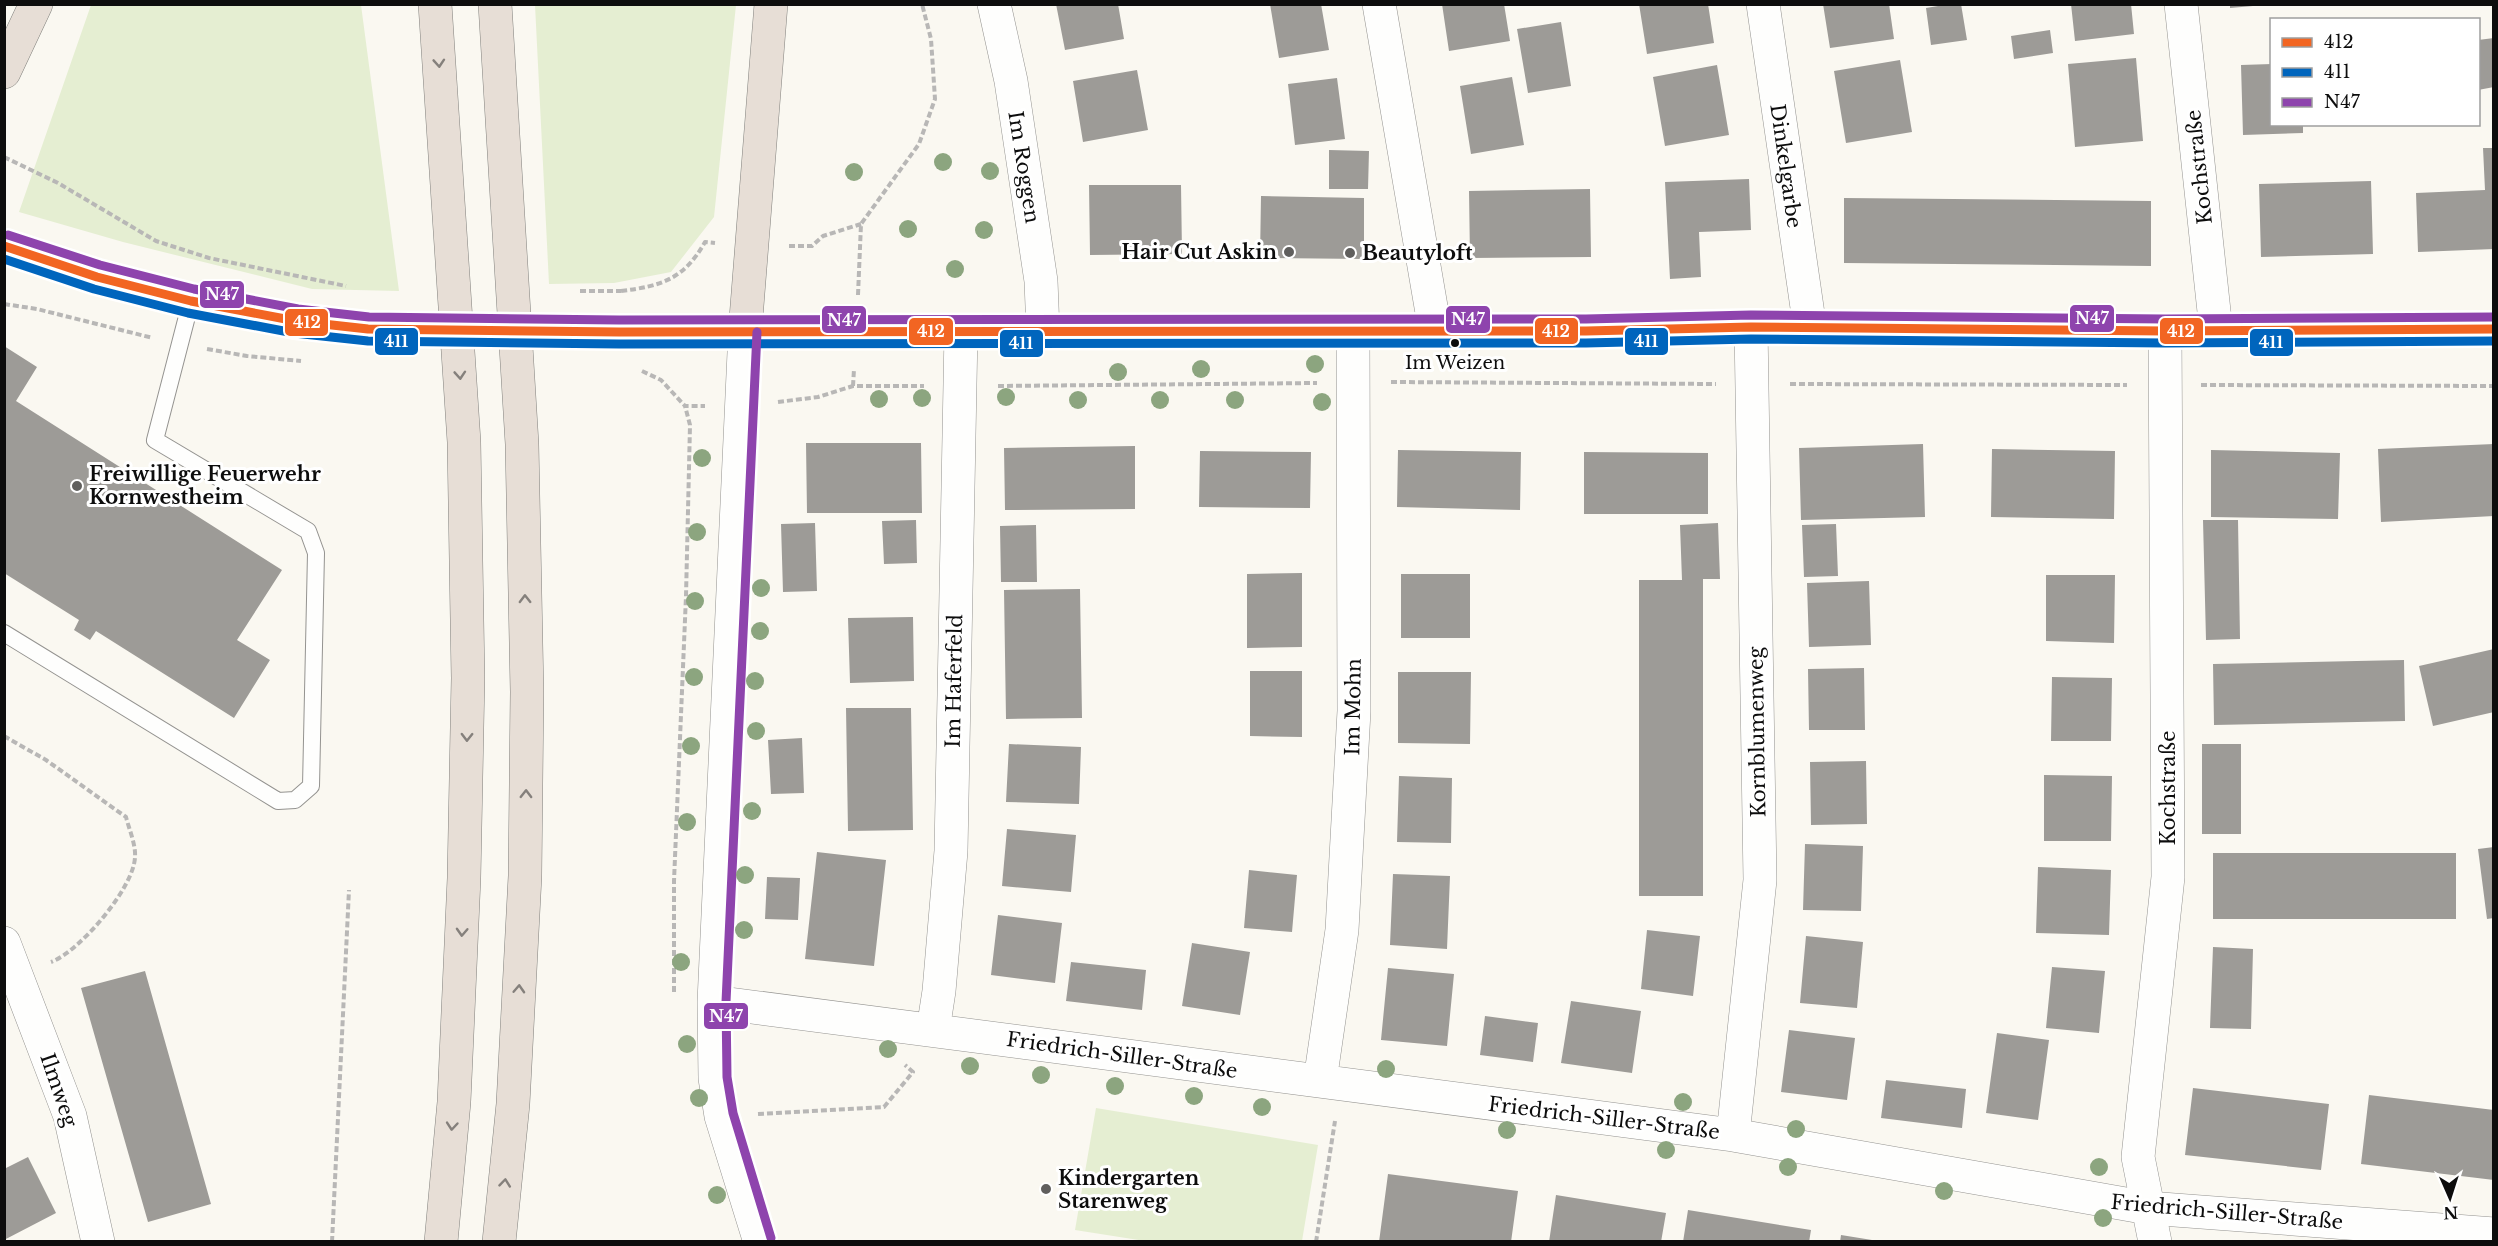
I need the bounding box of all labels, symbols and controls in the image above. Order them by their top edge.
legend [2270,18,2480,126]
text: 412 [2324,31,2354,53]
one-way arrow [433,58,446,67]
text: 411 [2324,61,2351,83]
text: N47 [2324,91,2361,113]
street label: Dinkelgarbe [1765,102,1807,230]
street label: Im Roggen [1003,109,1045,225]
street label: Kochstraße [2181,109,2217,225]
place label: Hair Cut Askin [1121,240,1277,264]
place label: Beautyloft [1362,241,1473,265]
marker: Hair Cut Askin [1282,245,1296,259]
marker: Beautyloft [1343,246,1357,260]
line badge: N47 [199,280,245,309]
text: N47 [205,284,240,304]
line badge: N47 [2069,304,2115,333]
line badge: N47 [821,305,867,334]
line badge: N47 [1445,305,1491,334]
line badge: 412 [284,308,329,337]
text: N47 [2075,308,2110,328]
text: N47 [1451,309,1486,329]
text: N47 [827,310,862,330]
text: 412 [293,312,321,332]
line badge: 412 [908,317,954,346]
line badge: 412 [1534,317,1579,345]
line badge: 412 [2159,317,2204,345]
text: 412 [917,321,945,341]
text: 412 [1542,321,1570,341]
text: 412 [2167,321,2195,341]
line badge: 411 [374,327,419,356]
line badge: 411 [1624,327,1669,356]
line badge: 411 [2249,328,2294,357]
line badge: 411 [999,329,1044,358]
text: 411 [384,331,408,351]
text: 411 [1634,331,1658,351]
text: 411 [2259,332,2283,352]
text: 411 [1009,333,1033,353]
marker: Im Weizen [1449,337,1461,349]
place label: Im Weizen [1405,352,1505,374]
one-way arrow [453,370,466,379]
place label: Freiwillige Feuerwehr Kornwestheim [89,462,321,509]
marker: Freiwillige Feuerwehr Kornwestheim [70,479,84,493]
one-way arrow [519,595,532,604]
street label: Im Haferfeld [941,614,967,748]
street label: Kornblumenweg [1743,645,1770,818]
street label: Im Mohn [1340,658,1366,756]
street label: Kochstraße [2156,731,2180,845]
one-way arrow [461,732,473,741]
one-way arrow [520,790,532,799]
one-way arrow [455,927,468,936]
one-way arrow [512,984,525,993]
line badge: N47 [703,1002,749,1030]
text: N47 [709,1006,744,1026]
street label: Friedrich-Siller-Straße [1005,1027,1239,1083]
street label: Ilmweg [35,1050,83,1131]
street label: Friedrich-Siller-Straße [1487,1092,1721,1144]
one-way arrow [446,1122,459,1131]
place label: Kindergarten Starenweg [1058,1166,1200,1213]
north arrow [2420,1168,2480,1228]
one-way arrow [498,1179,511,1188]
marker: Kindergarten Starenweg [1039,1182,1053,1196]
street label: Friedrich-Siller-Straße [2110,1190,2344,1234]
text: N [2443,1203,2459,1223]

